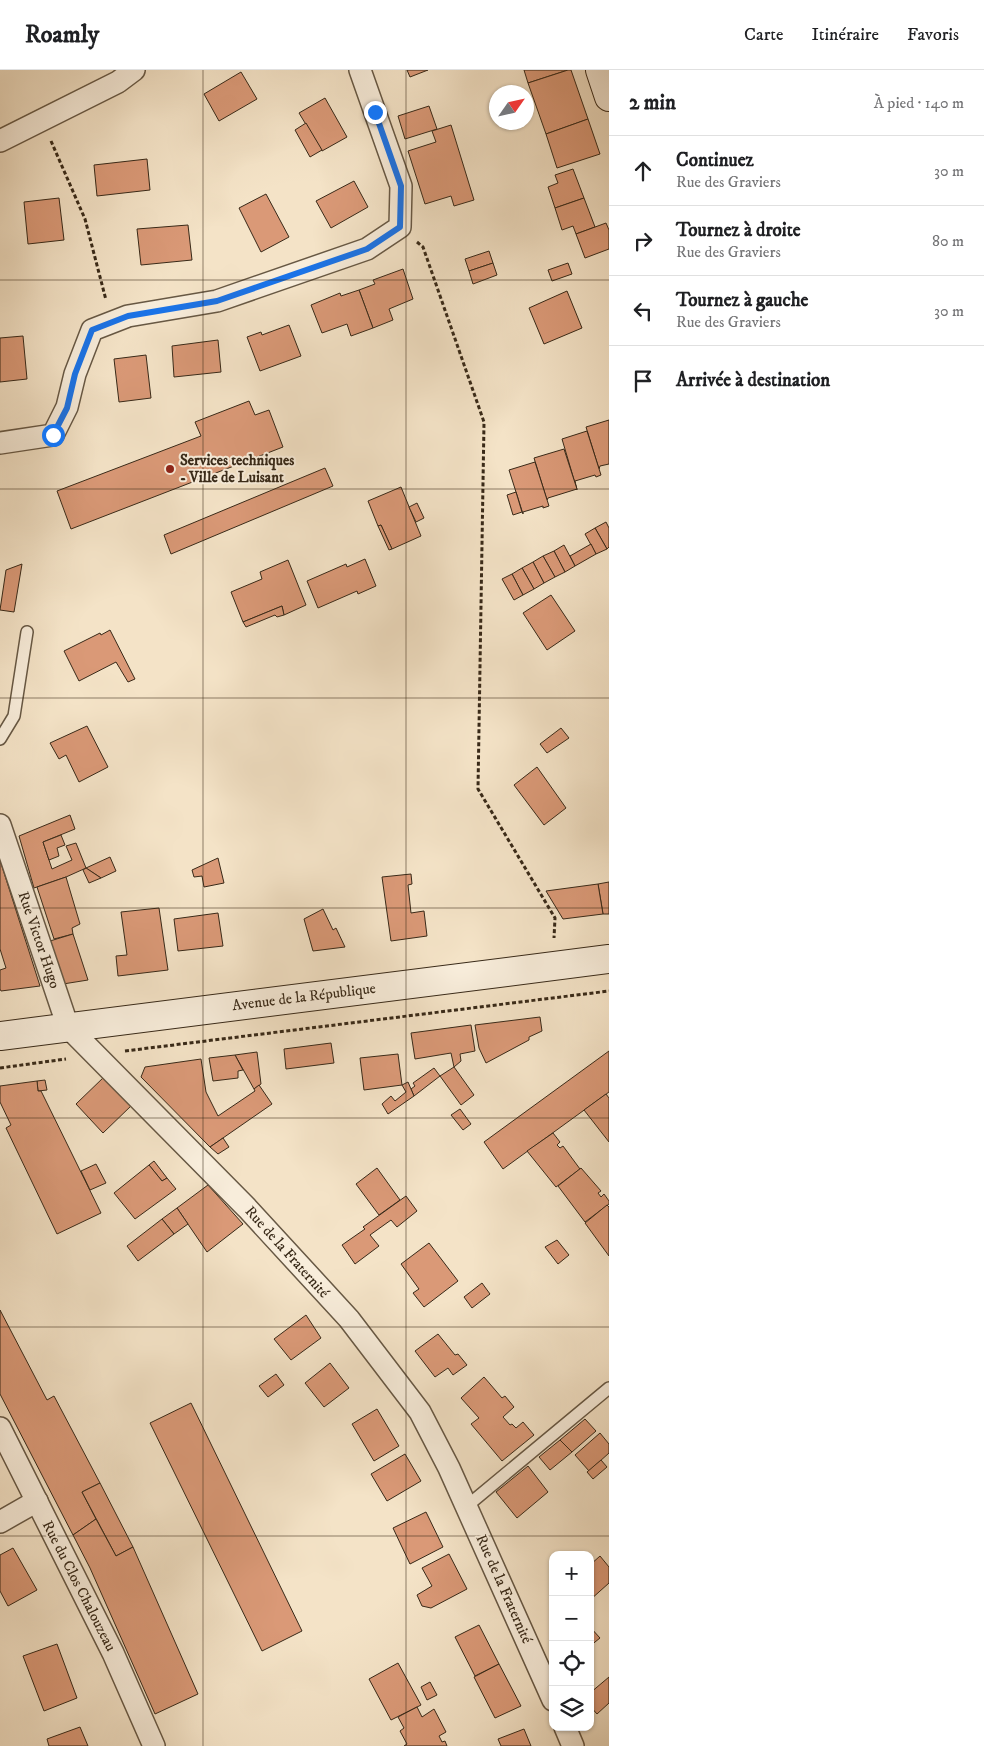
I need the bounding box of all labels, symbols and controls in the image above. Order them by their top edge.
text: Roamly [25,20,99,50]
text: Carte [744,24,784,46]
text: Itinéraire [812,24,879,46]
text: Favoris [907,24,959,46]
north arrow [489,85,534,130]
text: 2 min [629,90,676,116]
text: À pied · 140 m [874,93,964,113]
route end [364,101,387,124]
text: Continuez [676,149,754,172]
icon: ahead [629,157,657,185]
text: 30 m [934,161,964,181]
text: Rue des Graviers [676,172,781,192]
text: Tournez à droite [676,219,801,242]
icon: right [629,227,657,255]
text: 80 m [932,231,964,251]
text: Rue des Graviers [676,242,781,262]
text: Tournez à gauche [676,289,808,312]
icon: left [629,297,657,325]
text: 30 m [934,301,964,321]
text: Rue des Graviers [676,312,781,332]
icon: arrive [629,367,657,395]
text: Arrivée à destination [676,369,830,392]
route start [42,424,65,447]
place label: Services techniques - Ville de Luisant [180,451,294,487]
marker: Services techniques - Ville de Luisant [164,463,176,475]
street label: Rue Victor Hugo [14,889,64,991]
street label: Avenue de la République [231,979,377,1015]
street label: Rue de la Fraternité [241,1202,334,1303]
street label: Rue du Clos Chalouzeau [38,1517,120,1655]
street label: Rue de la Fraternité [471,1532,537,1647]
map controls [549,1551,594,1731]
button: + [549,1551,594,1596]
button: − [549,1596,594,1641]
button: locate [549,1641,594,1686]
button: layers [549,1686,594,1731]

